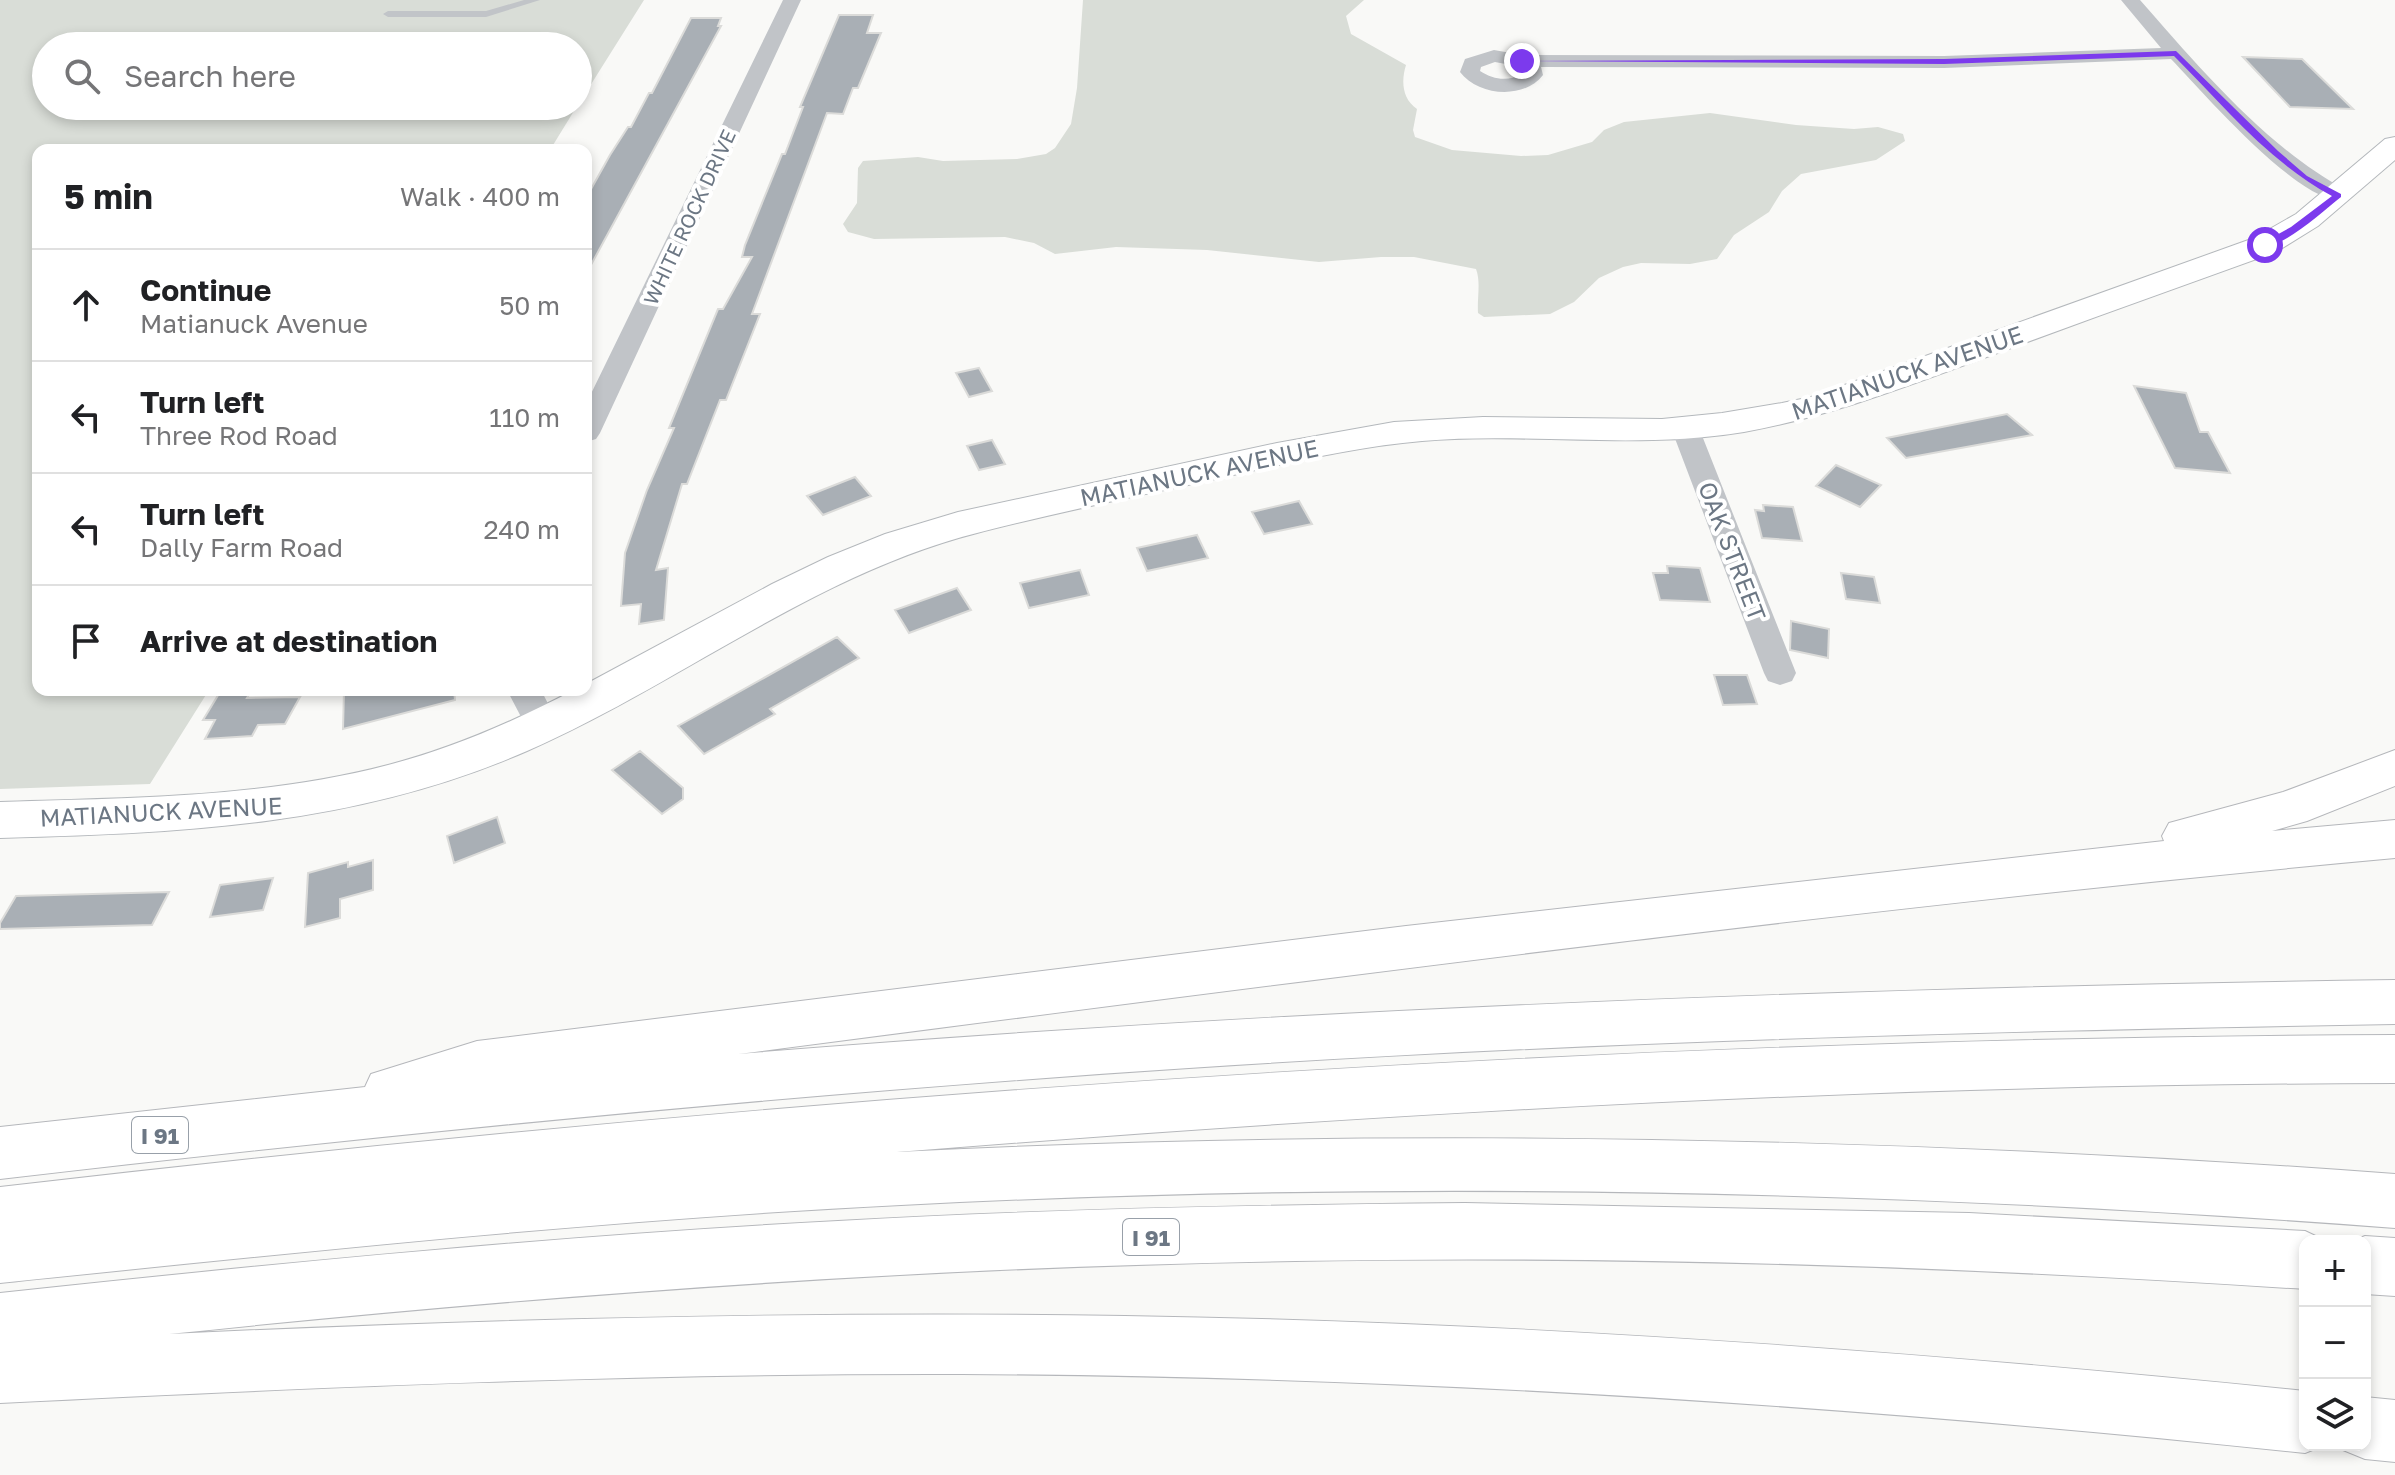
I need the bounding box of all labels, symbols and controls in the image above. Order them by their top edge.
search box [32,32,592,120]
route end [1504,43,1540,79]
icon: search [60,54,104,98]
text: Search here [124,58,296,94]
street label: WHITE ROCK DRIVE [638,126,740,308]
text: 5 min [64,176,153,216]
text: Walk · 400 m [400,181,560,212]
route start [2247,227,2283,263]
text: Continue [140,272,271,308]
icon: ahead [64,283,108,327]
text: 50 m [499,290,560,321]
text: Matianuck Avenue [140,308,368,339]
street label: MATIANUCK AVENUE [1787,319,2027,425]
text: Turn left [140,384,265,420]
icon: left [64,395,108,439]
text: 110 m [489,402,560,433]
text: Three Rod Road [140,420,338,451]
street label: MATIANUCK AVENUE [1077,433,1321,511]
street label: OAK STREET [1693,477,1773,625]
text: Turn left [140,496,265,532]
icon: left [64,507,108,551]
text: 240 m [483,514,560,545]
text: Dally Farm Road [140,532,343,563]
icon: arrive [64,619,108,663]
text: Arrive at destination [140,623,437,659]
street label: MATIANUCK AVENUE [39,790,283,832]
road number: I 91 [132,1117,188,1153]
road number: I 91 [1123,1219,1179,1255]
map controls [2299,1235,2371,1451]
button: + [2299,1235,2371,1307]
button: − [2299,1307,2371,1379]
button: layers [2299,1379,2371,1451]

